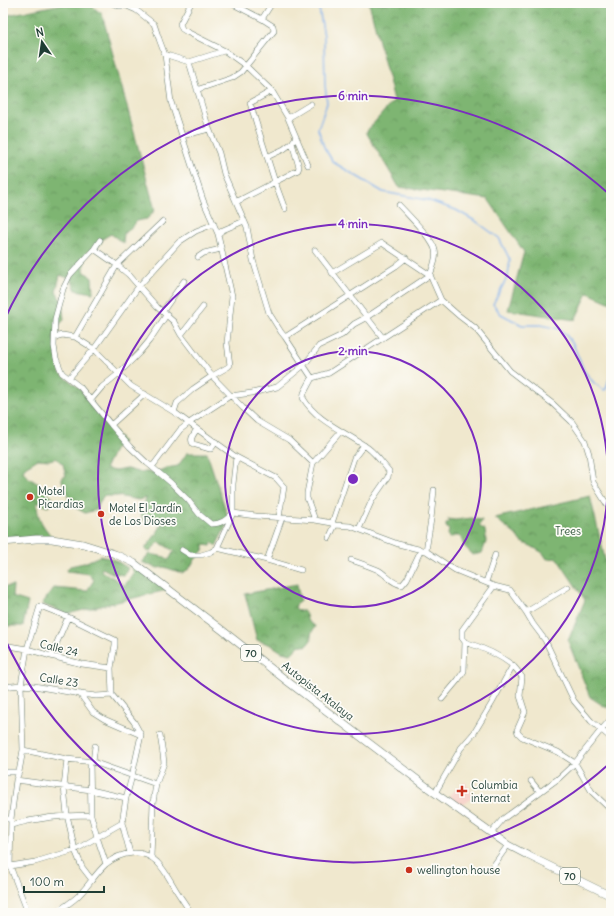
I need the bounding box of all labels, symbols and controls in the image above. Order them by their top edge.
north arrow [22,22,62,62]
text: N [34,25,45,40]
text: 6 min [338,88,368,103]
text: 4 min [338,216,368,231]
text: 2 min [338,343,368,358]
centre of rings [346,472,360,486]
place label: Motel Picardias [38,484,83,511]
marker: Motel Picardias [25,492,35,502]
place label: Motel El Jardín de Los Dioses [109,501,182,528]
marker: Motel El Jardín de Los Dioses [96,509,106,519]
park label: Trees [555,524,581,538]
street label: Calle 24 [38,636,80,660]
road number: 70 [241,645,261,661]
street label: Autopista Atalaya [279,658,357,724]
street label: Calle 23 [39,670,79,690]
place label: Columbia internat [471,778,518,805]
marker: Columbia internat [456,785,468,797]
place label: wellington house [417,863,500,877]
marker: wellington house [404,865,414,875]
scale bar [24,868,104,894]
road number: 70 [560,868,580,884]
text: 100 m [30,874,64,889]

